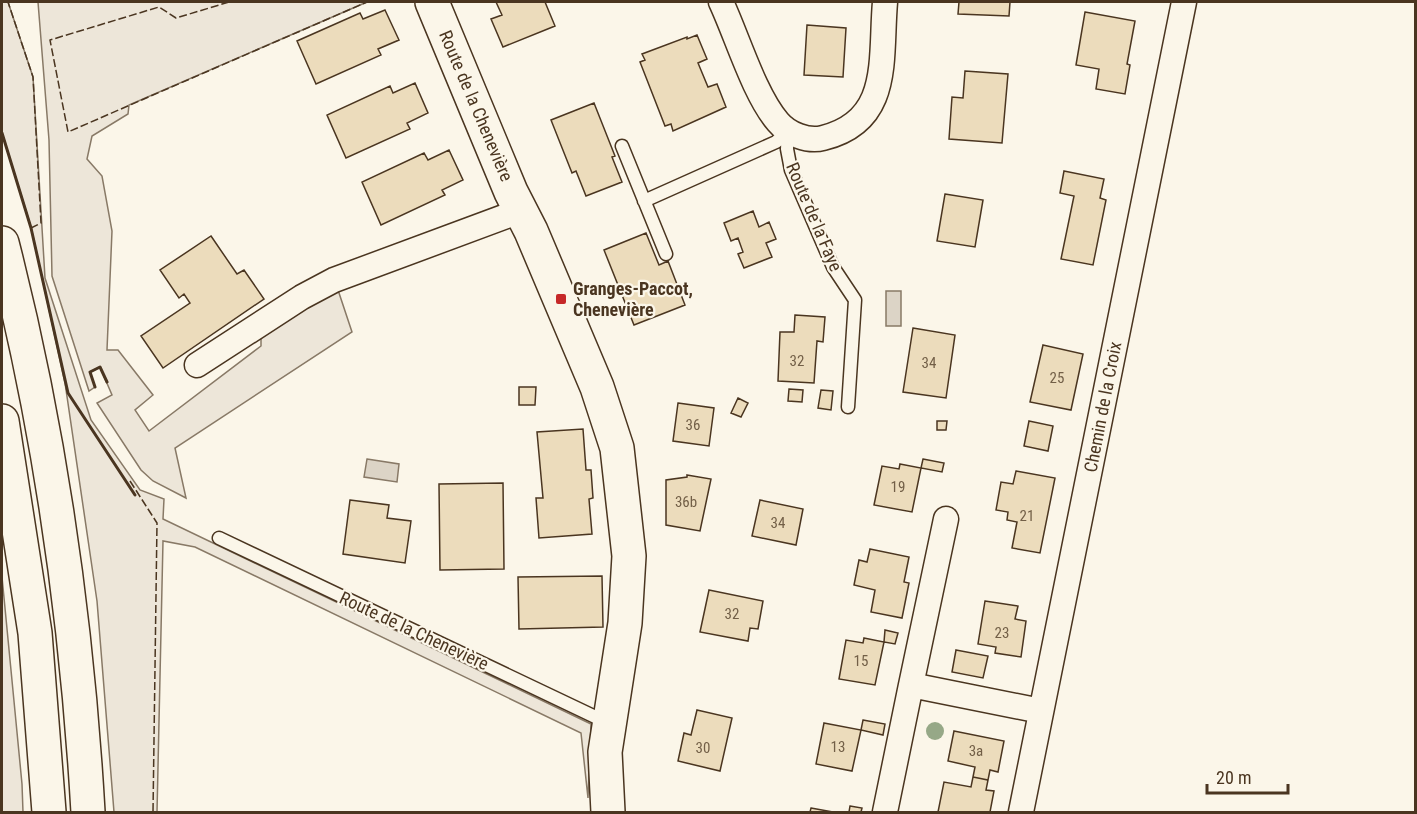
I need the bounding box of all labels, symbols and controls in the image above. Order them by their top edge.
street label: Route de la Chenevière [435,27,518,184]
street label: Route de la Faye [782,159,847,274]
place label: Granges-Paccot, Chenevière [573,278,693,320]
marker: Granges-Paccot, Chenevière [554,292,568,306]
street label: Chemin de la Croix [1080,340,1126,474]
house number: 32 [790,352,804,370]
house number: 34 [922,354,936,372]
house number: 25 [1050,369,1064,387]
house number: 36 [686,416,700,434]
house number: 19 [891,478,905,496]
house number: 36b [675,493,697,511]
house number: 21 [1020,507,1034,525]
house number: 34 [771,514,785,532]
street label: Route de la Chenevière [336,587,492,674]
house number: 32 [725,605,739,623]
house number: 23 [995,624,1009,642]
house number: 15 [854,652,868,670]
house number: 13 [831,738,845,756]
house number: 30 [696,739,710,757]
house number: 3a [969,742,983,760]
scale bar [1207,757,1288,795]
text: 20 m [1216,767,1251,788]

